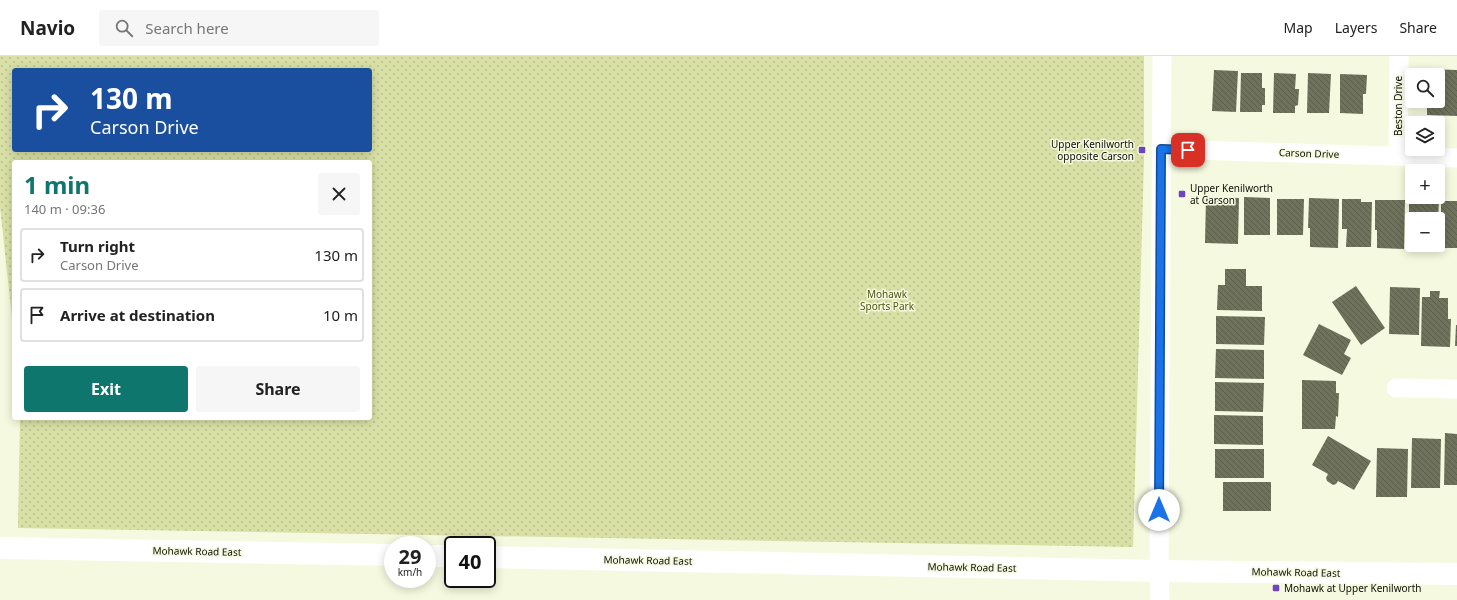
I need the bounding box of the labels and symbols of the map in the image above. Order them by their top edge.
street label: Beston Drive [1391,76,1405,136]
pin [1171,133,1205,167]
place label: Upper Kenilworth opposite Carson [1051,137,1134,163]
marker: Upper Kenilworth opposite Carson [1137,145,1147,155]
street label: Carson Drive [1279,145,1340,161]
place label: Upper Kenilworth at Carson [1190,181,1273,207]
marker: Upper Kenilworth at Carson [1177,189,1187,199]
park label: Mohawk Sports Park [860,287,915,313]
position arrow [1138,489,1180,531]
speed limit sign: 40 [444,536,496,588]
street label: Mohawk Road East [152,543,242,559]
street label: Mohawk Road East [603,552,693,568]
street label: Mohawk Road East [927,559,1017,575]
street label: Mohawk Road East [1251,564,1341,580]
place label: Mohawk at Upper Kenilworth [1284,581,1422,595]
marker: Mohawk at Upper Kenilworth [1271,583,1281,593]

